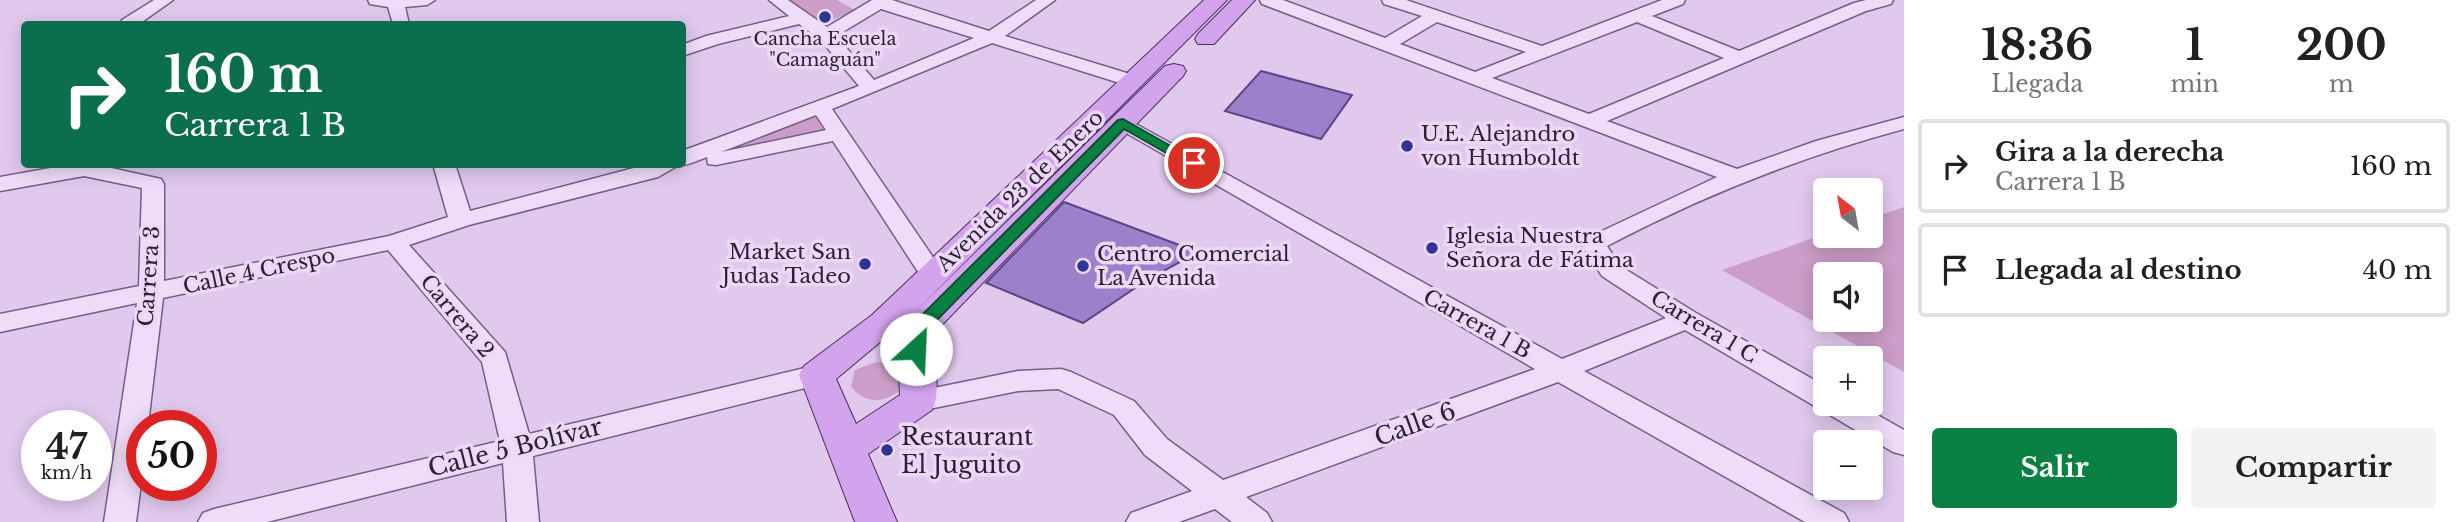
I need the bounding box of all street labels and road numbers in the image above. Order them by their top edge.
street label: Avenida 23 de Enero [930,105,1109,278]
street label: Carrera 3 [133,225,165,327]
street label: Calle 4 Crespo [181,242,337,300]
street label: Carrera 2 [415,269,499,363]
street label: Carrera 1 B [1419,284,1535,364]
street label: Carrera 1 C [1646,285,1762,369]
street label: Calle 6 [1370,396,1460,452]
street label: Calle 5 Bolívar [425,411,606,483]

